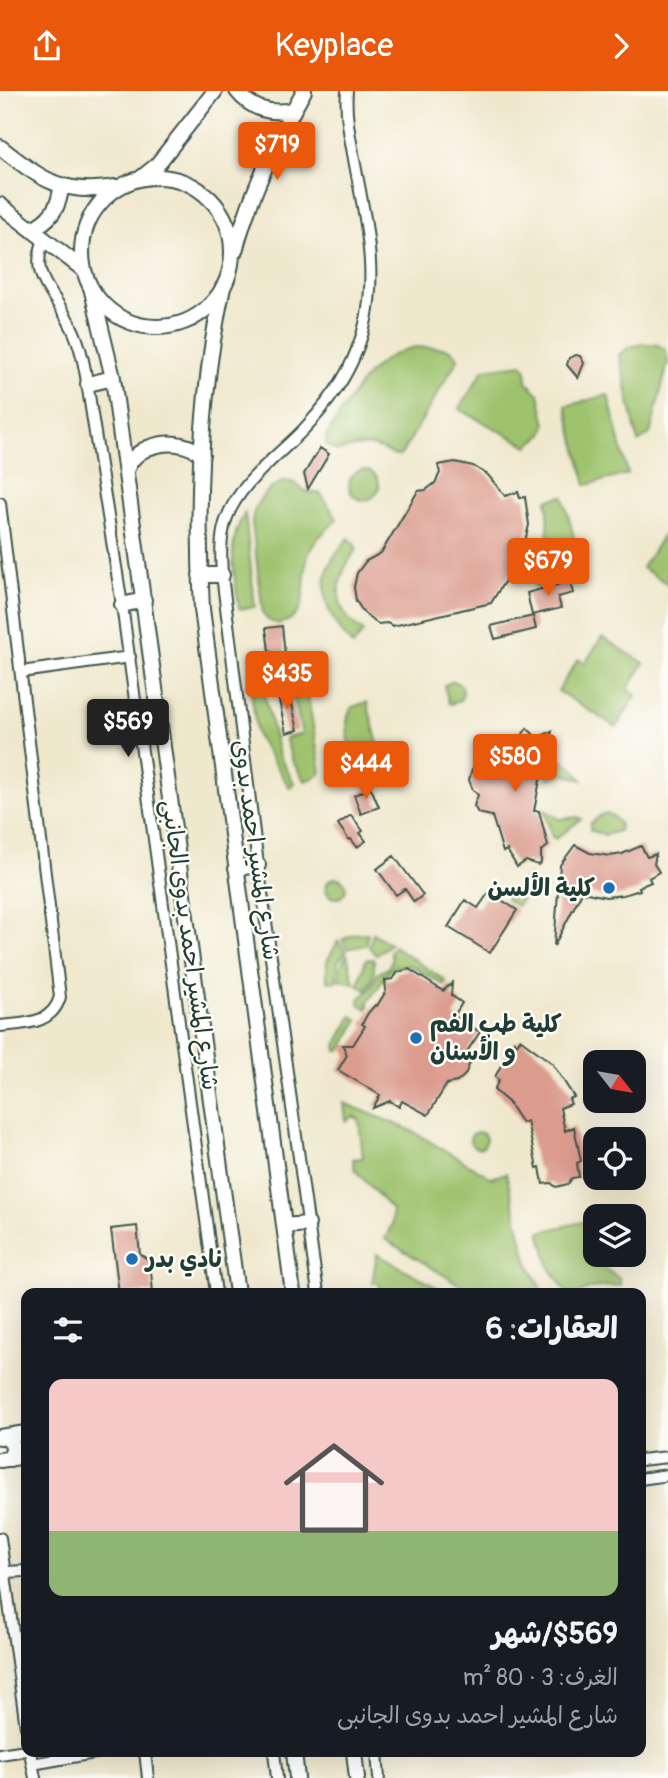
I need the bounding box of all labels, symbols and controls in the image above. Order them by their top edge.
text: Keyplace [275,26,393,66]
icon: share [28,27,66,65]
icon: forward [602,27,640,65]
pin: $719 [236,123,318,182]
text: $719 [254,130,300,159]
pin: $679 [507,539,589,598]
text: $679 [523,546,573,575]
pin: $435 [246,651,328,711]
text: $435 [261,659,313,688]
pin: $569 [87,699,169,759]
text: $569 [103,707,153,736]
pin: $580 [474,735,556,794]
street label: شارع المشير احمد بدوى [224,738,286,962]
pin: $444 [325,741,407,801]
text: $580 [489,742,541,771]
text: $444 [340,749,392,778]
street label: شارع المشير احمد بدوى الجانبى [153,798,225,1093]
place label: كلية الألسن [487,871,595,903]
marker: كلية الألسن [601,880,617,896]
place label: كلية طب الفم و الأسنان [430,1010,562,1067]
marker: كلية طب الفم و الأسنان [408,1030,424,1046]
north arrow [583,1050,646,1113]
map controls [583,1050,646,1267]
button: locate [583,1127,646,1190]
button: layers [583,1204,646,1267]
place label: نادي بدر [144,1245,222,1277]
marker: نادي بدر [124,1251,140,1267]
text: العقارات: 6 [486,1310,618,1347]
icon: filters [49,1311,87,1349]
icon: home [271,1425,397,1551]
text: $569/شهر [492,1615,618,1652]
text: الغرف: 3 · 80 m² [463,1663,618,1692]
text: شارع المشير احمد بدوى الجانبى [337,1701,618,1730]

